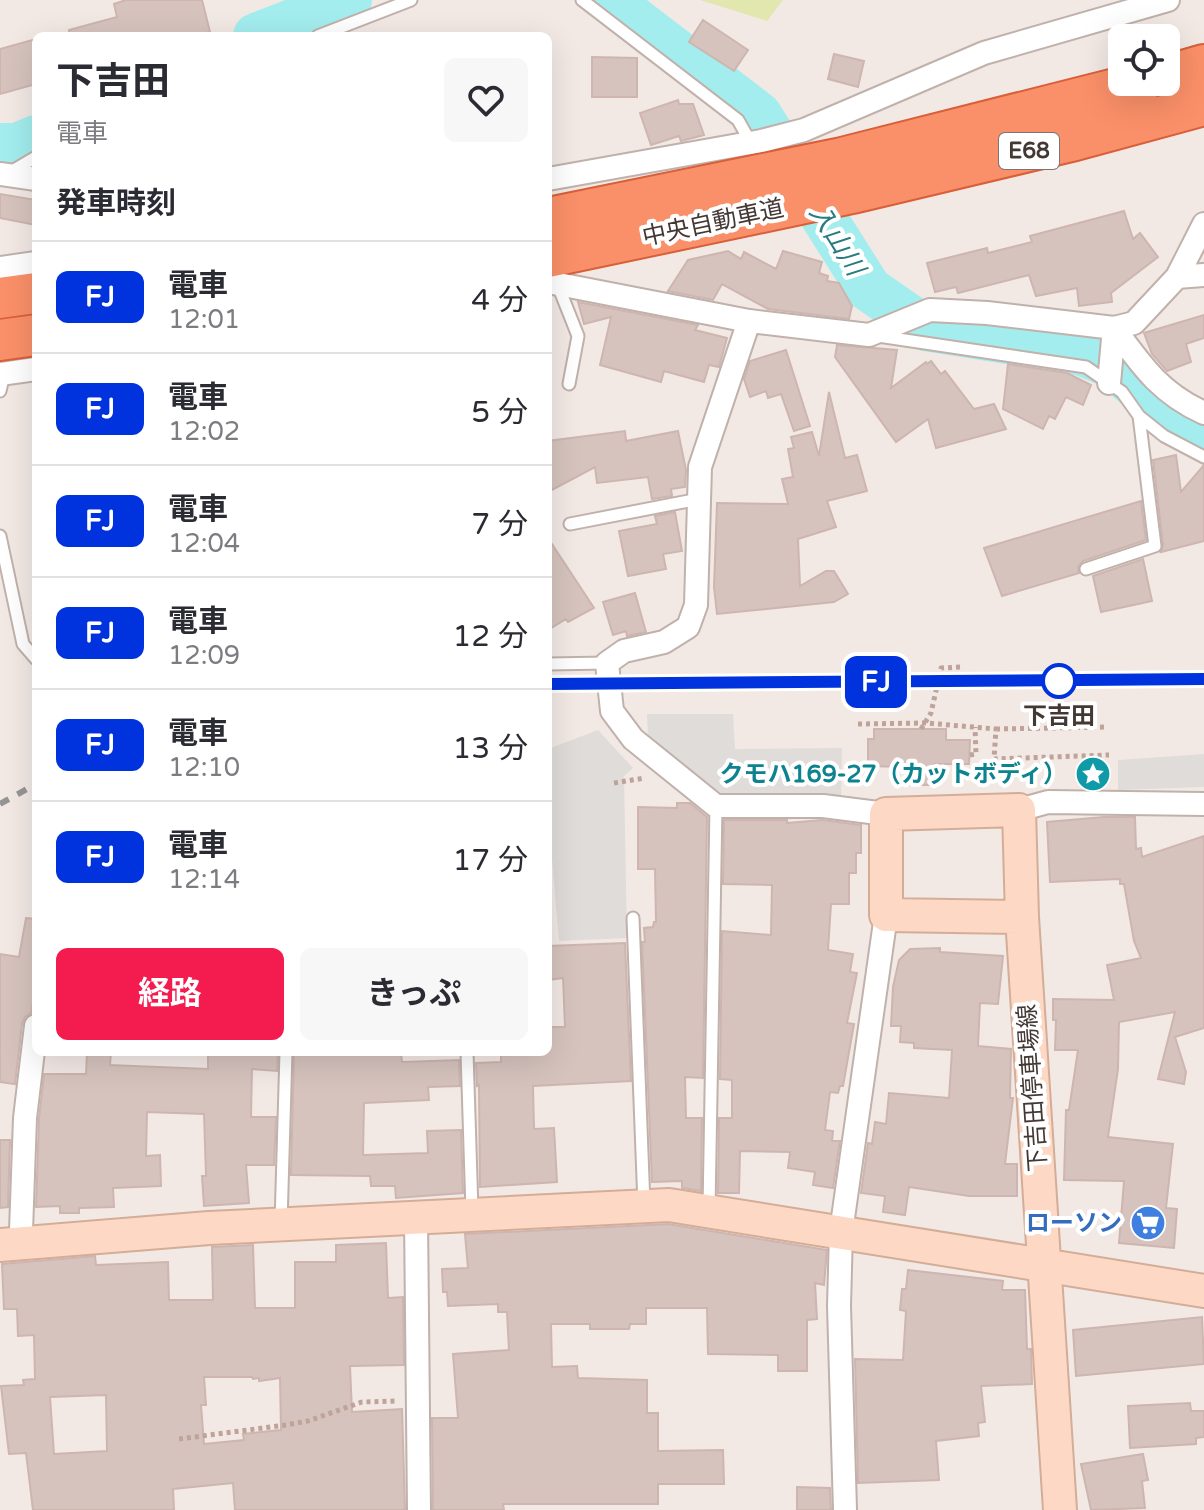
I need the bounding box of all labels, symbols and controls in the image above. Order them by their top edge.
map controls [1108,24,1180,96]
button: locate [1108,24,1180,96]
button: heart [444,58,528,142]
text: 下吉田 [56,59,170,105]
text: 電車 [56,118,108,149]
road number: E68 [999,133,1059,169]
text: 発車時刻 [56,185,176,222]
street label: 中央自動車道 [640,194,786,252]
water label: 入山川 [803,199,872,284]
text: 電車 [168,267,228,304]
text: FJ [85,280,115,314]
text: 4 分 [471,282,528,319]
text: 12:01 [168,304,240,335]
text: 電車 [168,379,228,416]
text: FJ [85,392,115,426]
text: 5 分 [471,394,528,431]
text: 12:02 [168,416,240,447]
text: 電車 [168,491,228,528]
text: FJ [85,504,115,538]
text: 7 分 [471,506,528,543]
text: 12:04 [168,528,240,559]
text: 電車 [168,603,228,640]
text: FJ [85,616,115,650]
text: 12 分 [453,618,528,655]
text: 12:09 [168,640,240,671]
line badge: FJ [840,656,912,708]
marker: 下吉田 [1042,664,1076,698]
text: FJ [861,665,891,699]
place label: 下吉田 [1023,702,1095,731]
text: 電車 [168,715,228,752]
text: FJ [85,728,115,762]
text: 13 分 [453,730,528,767]
text: 12:10 [168,752,240,783]
place icon: クモハ169-27（カットボディ） [1074,755,1112,793]
place label: クモハ169-27（カットボディ） [720,760,1067,789]
text: 電車 [168,827,228,864]
text: FJ [85,840,115,874]
text: 17 分 [453,842,528,879]
text: 12:14 [168,864,240,895]
button: 経路 [56,948,284,1040]
button: きっぷ [300,948,528,1040]
street label: 下吉田停車場線 [1013,1003,1053,1173]
supermarket icon: ローソン [1129,1204,1167,1242]
place label: ローソン [1026,1209,1122,1238]

